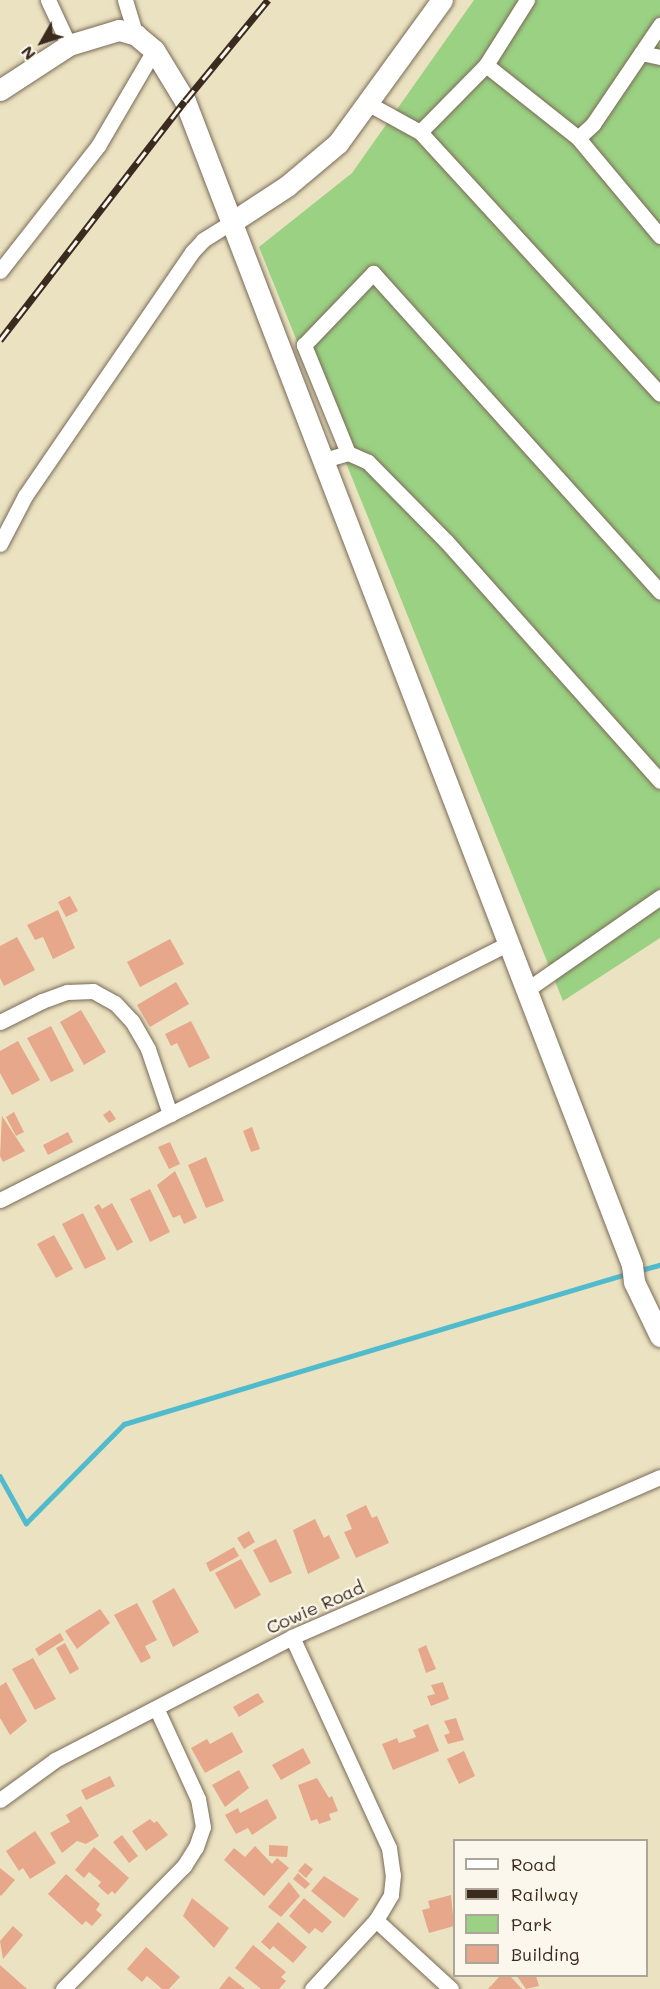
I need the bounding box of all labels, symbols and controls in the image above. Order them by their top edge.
north arrow [12,12,72,72]
text: N [16,42,40,65]
street label: Cowie Road [263,1576,367,1638]
legend [453,1839,648,1977]
text: Road [511,1852,556,1876]
text: Railway [511,1882,578,1906]
text: Park [511,1912,552,1936]
text: Building [511,1942,579,1966]

